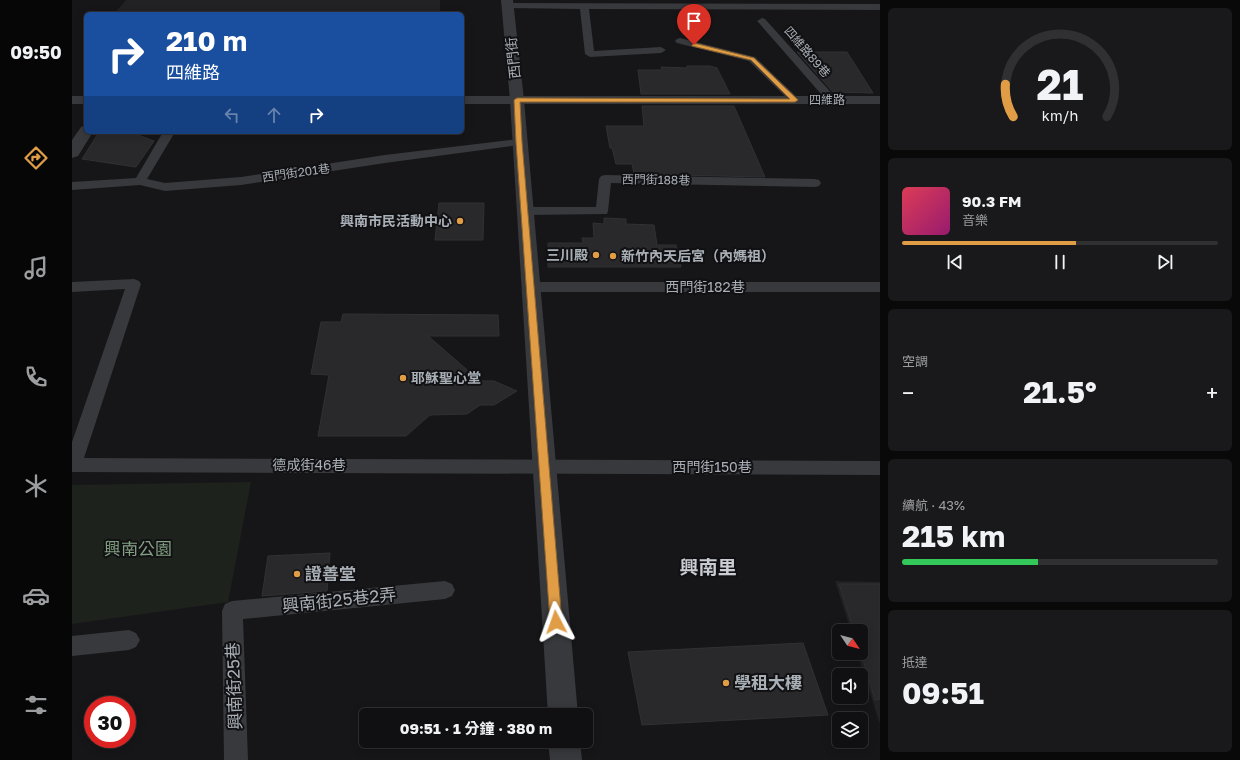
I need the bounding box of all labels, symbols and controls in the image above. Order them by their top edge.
pin [677,4,711,45]
icon: arrive [683,10,705,32]
street label: 四維路89巷 [781,23,834,80]
text: 210 m [166,24,247,57]
icon: right [100,28,152,80]
street label: 西門街 [502,36,523,80]
text: 09:50 [10,41,62,63]
text: 21 [1037,59,1083,109]
text: 四維路 [166,61,220,83]
street label: 四維路 [809,92,845,107]
icon: left [221,104,243,126]
icon: ahead [263,104,285,126]
icon: right [305,104,327,126]
text: km/h [1042,107,1078,124]
icon: directions [22,144,50,172]
street label: 西門街201巷 [261,160,331,185]
street label: 西門街188巷 [622,171,690,188]
text: 90.3 FM [962,192,1021,210]
place label: 興南市民活動中心 [340,212,452,229]
text: 音樂 [962,212,988,228]
marker: 興南市民活動中心 [455,216,465,226]
place label: 三川殿 [546,246,588,263]
place label: 新竹內天后宮（內媽祖） [621,247,775,264]
marker: 三川殿 [591,250,601,260]
marker: 新竹內天后宮（內媽祖） [608,251,618,261]
icon: previous [944,251,966,273]
icon: pause [1049,251,1071,273]
icon: next [1154,251,1176,273]
icon: music [22,254,50,282]
street label: 西門街182巷 [665,278,745,295]
text: 空調 [902,353,928,369]
icon: phone [22,363,50,391]
place label: 耶穌聖心堂 [411,369,481,386]
marker: 耶穌聖心堂 [398,373,408,383]
text: 21.5° [1023,374,1097,410]
text: − [902,379,914,406]
text: + [1206,379,1218,406]
street label: 德成街46巷 [272,456,346,473]
street label: 西門街150巷 [672,458,752,475]
icon: climate [22,472,50,500]
text: 續航 · 43% [902,497,965,513]
text: 215 km [902,518,1005,554]
park label: 興南公園 [104,538,172,559]
district label: 興南里 [679,555,737,578]
place label: 證善堂 [305,563,356,584]
marker: 證善堂 [292,569,302,579]
icon: car [22,582,50,610]
street label: 興南街25巷2弄 [281,583,397,616]
position arrow [535,601,577,643]
north arrow [832,624,868,660]
map controls [832,624,868,748]
street label: 興南街25巷 [221,642,246,730]
text: 抵達 [902,654,928,670]
button: sound [832,668,868,704]
place label: 學租大樓 [734,672,802,693]
text: 09:51 [902,675,984,711]
marker: 學租大樓 [721,678,731,688]
icon: filters [22,691,50,719]
speed limit sign: 30 [84,696,136,748]
button: layers [832,712,868,748]
text: 09:51 · 1 分鐘 · 380 m [400,719,552,737]

